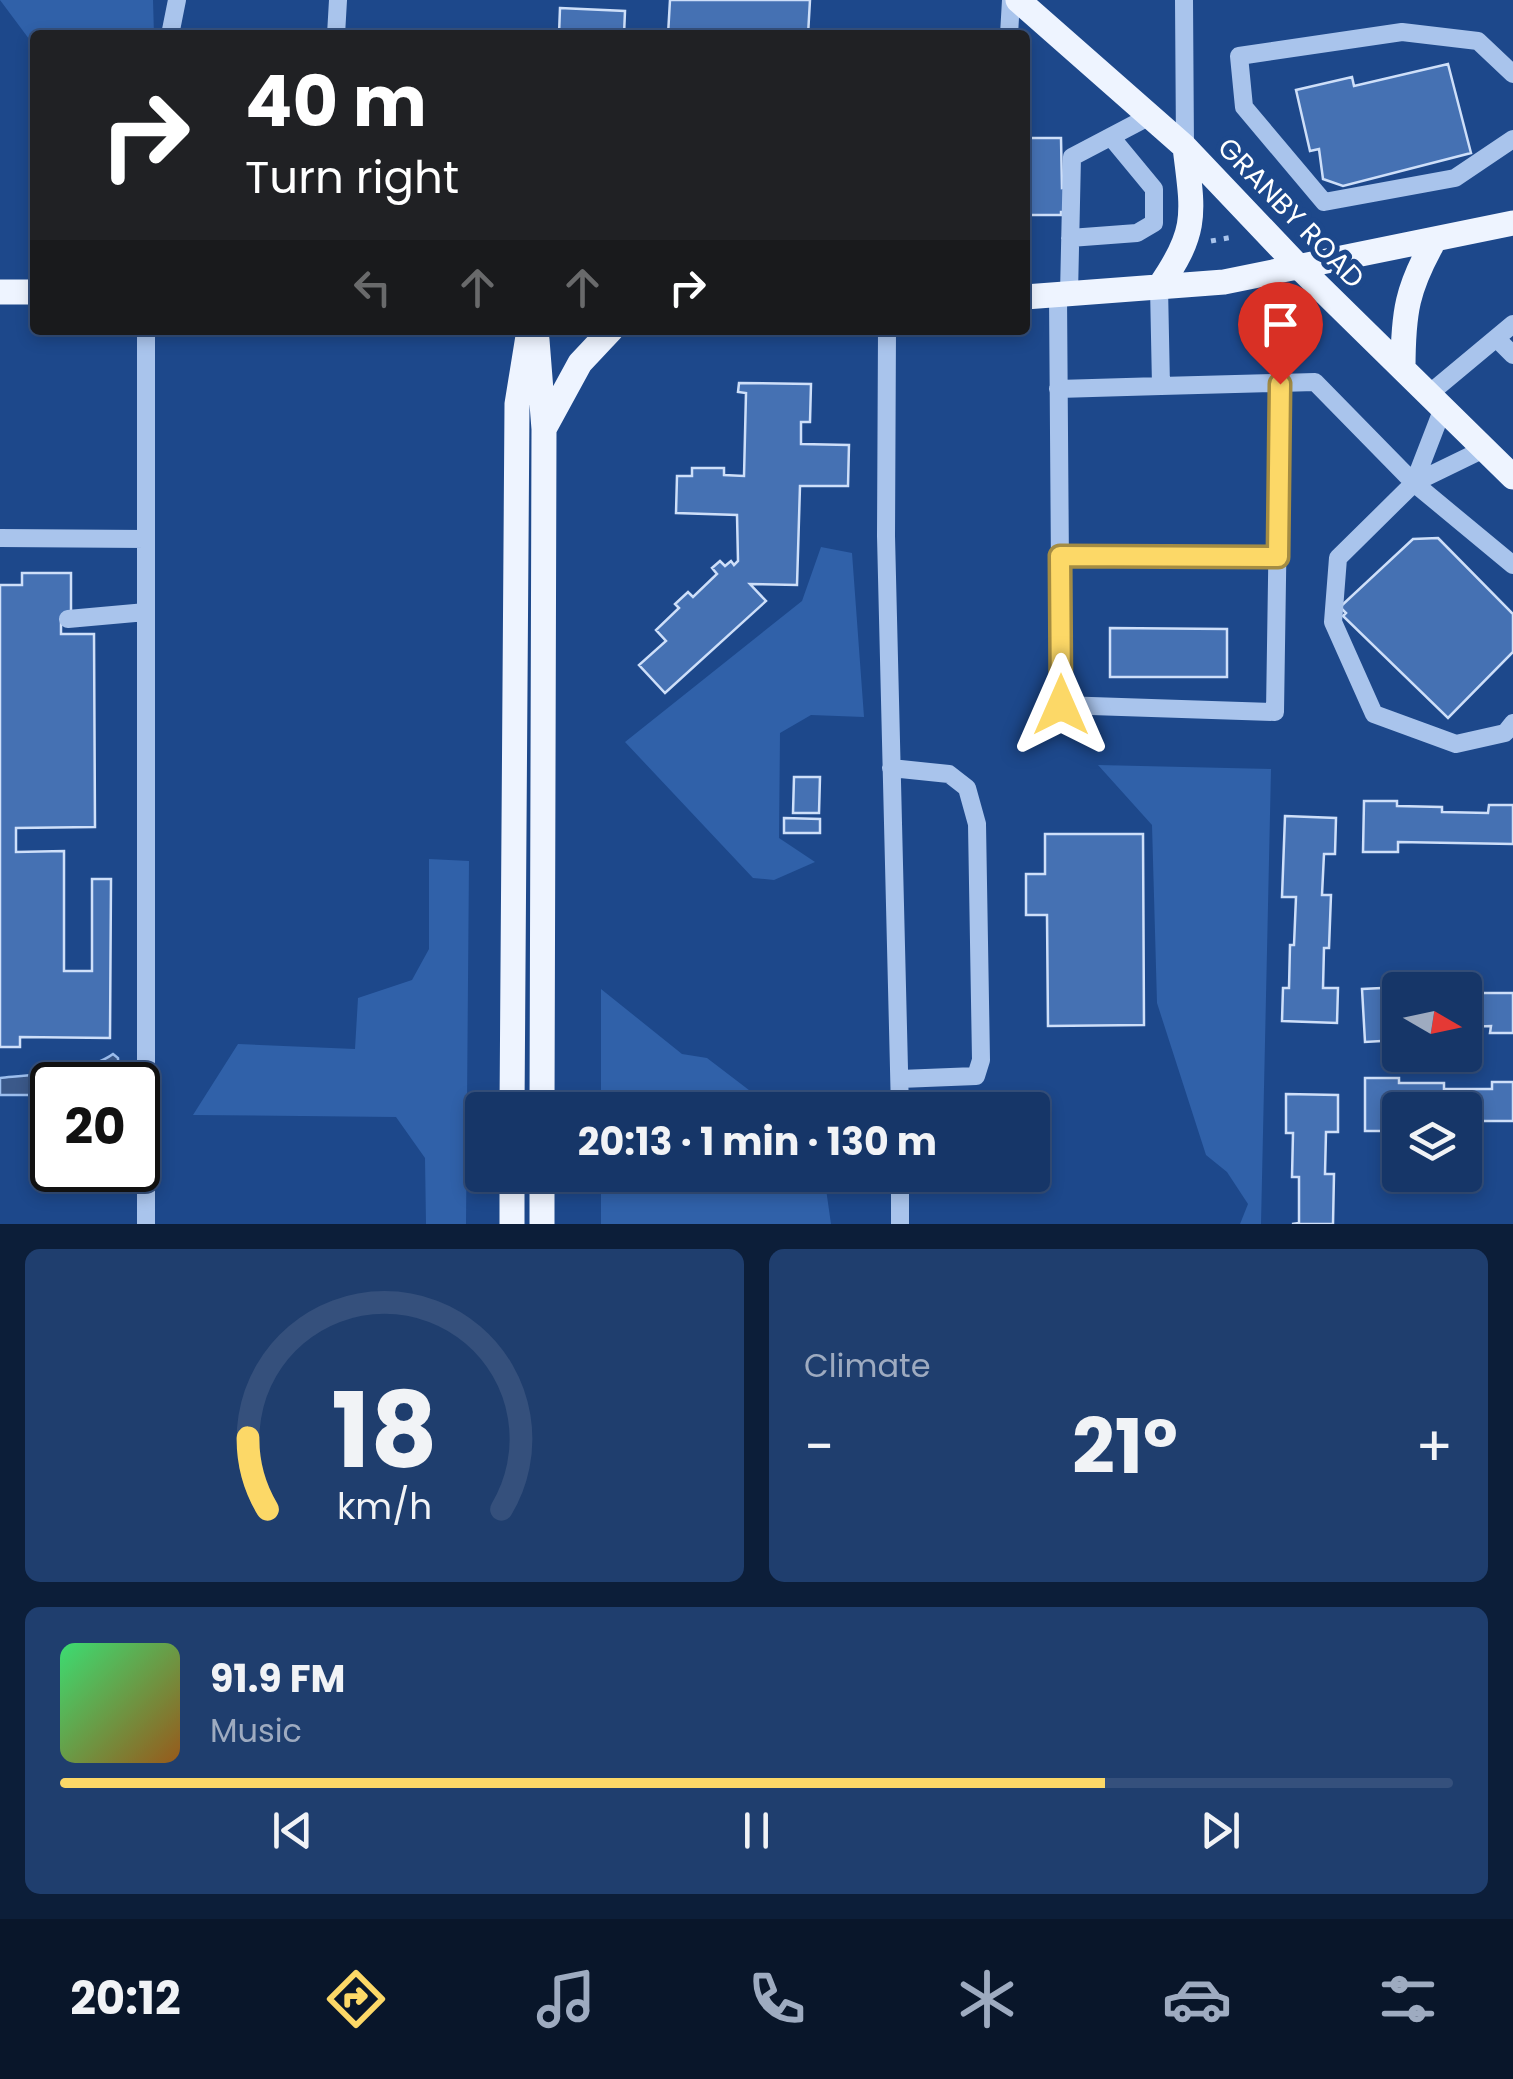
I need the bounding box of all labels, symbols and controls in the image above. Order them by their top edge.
text: 40 m [245,52,427,151]
icon: right [80,70,210,200]
street label: GRANBY ROAD [1209,129,1373,297]
text: Turn right [245,146,459,209]
icon: left [345,260,400,315]
icon: ahead [450,260,505,315]
icon: ahead [555,260,610,315]
icon: right [660,260,715,315]
pin [1238,282,1323,385]
icon: arrive [1253,297,1308,352]
position arrow [1009,653,1113,757]
north arrow [1382,972,1482,1072]
map controls [1382,972,1482,1192]
speed limit sign: 20 [30,1062,160,1192]
button: layers [1382,1092,1482,1192]
text: 20:13 · 1 min · 130 m [578,1115,937,1168]
text: Climate [804,1343,931,1388]
text: 18 [331,1358,438,1503]
text: 21° [1072,1394,1178,1499]
text: − [804,1408,834,1485]
text: + [1415,1408,1453,1485]
text: km/h [337,1481,432,1532]
text: 91.9 FM [210,1652,345,1705]
text: Music [210,1708,302,1753]
icon: previous [265,1803,320,1858]
icon: pause [729,1803,784,1858]
icon: next [1193,1803,1248,1858]
icon: directions [321,1964,391,2034]
icon: music [531,1964,601,2034]
icon: phone [742,1964,812,2034]
icon: climate [952,1964,1022,2034]
icon: car [1162,1964,1232,2034]
icon: filters [1373,1964,1443,2034]
text: 20:12 [70,1967,181,2030]

